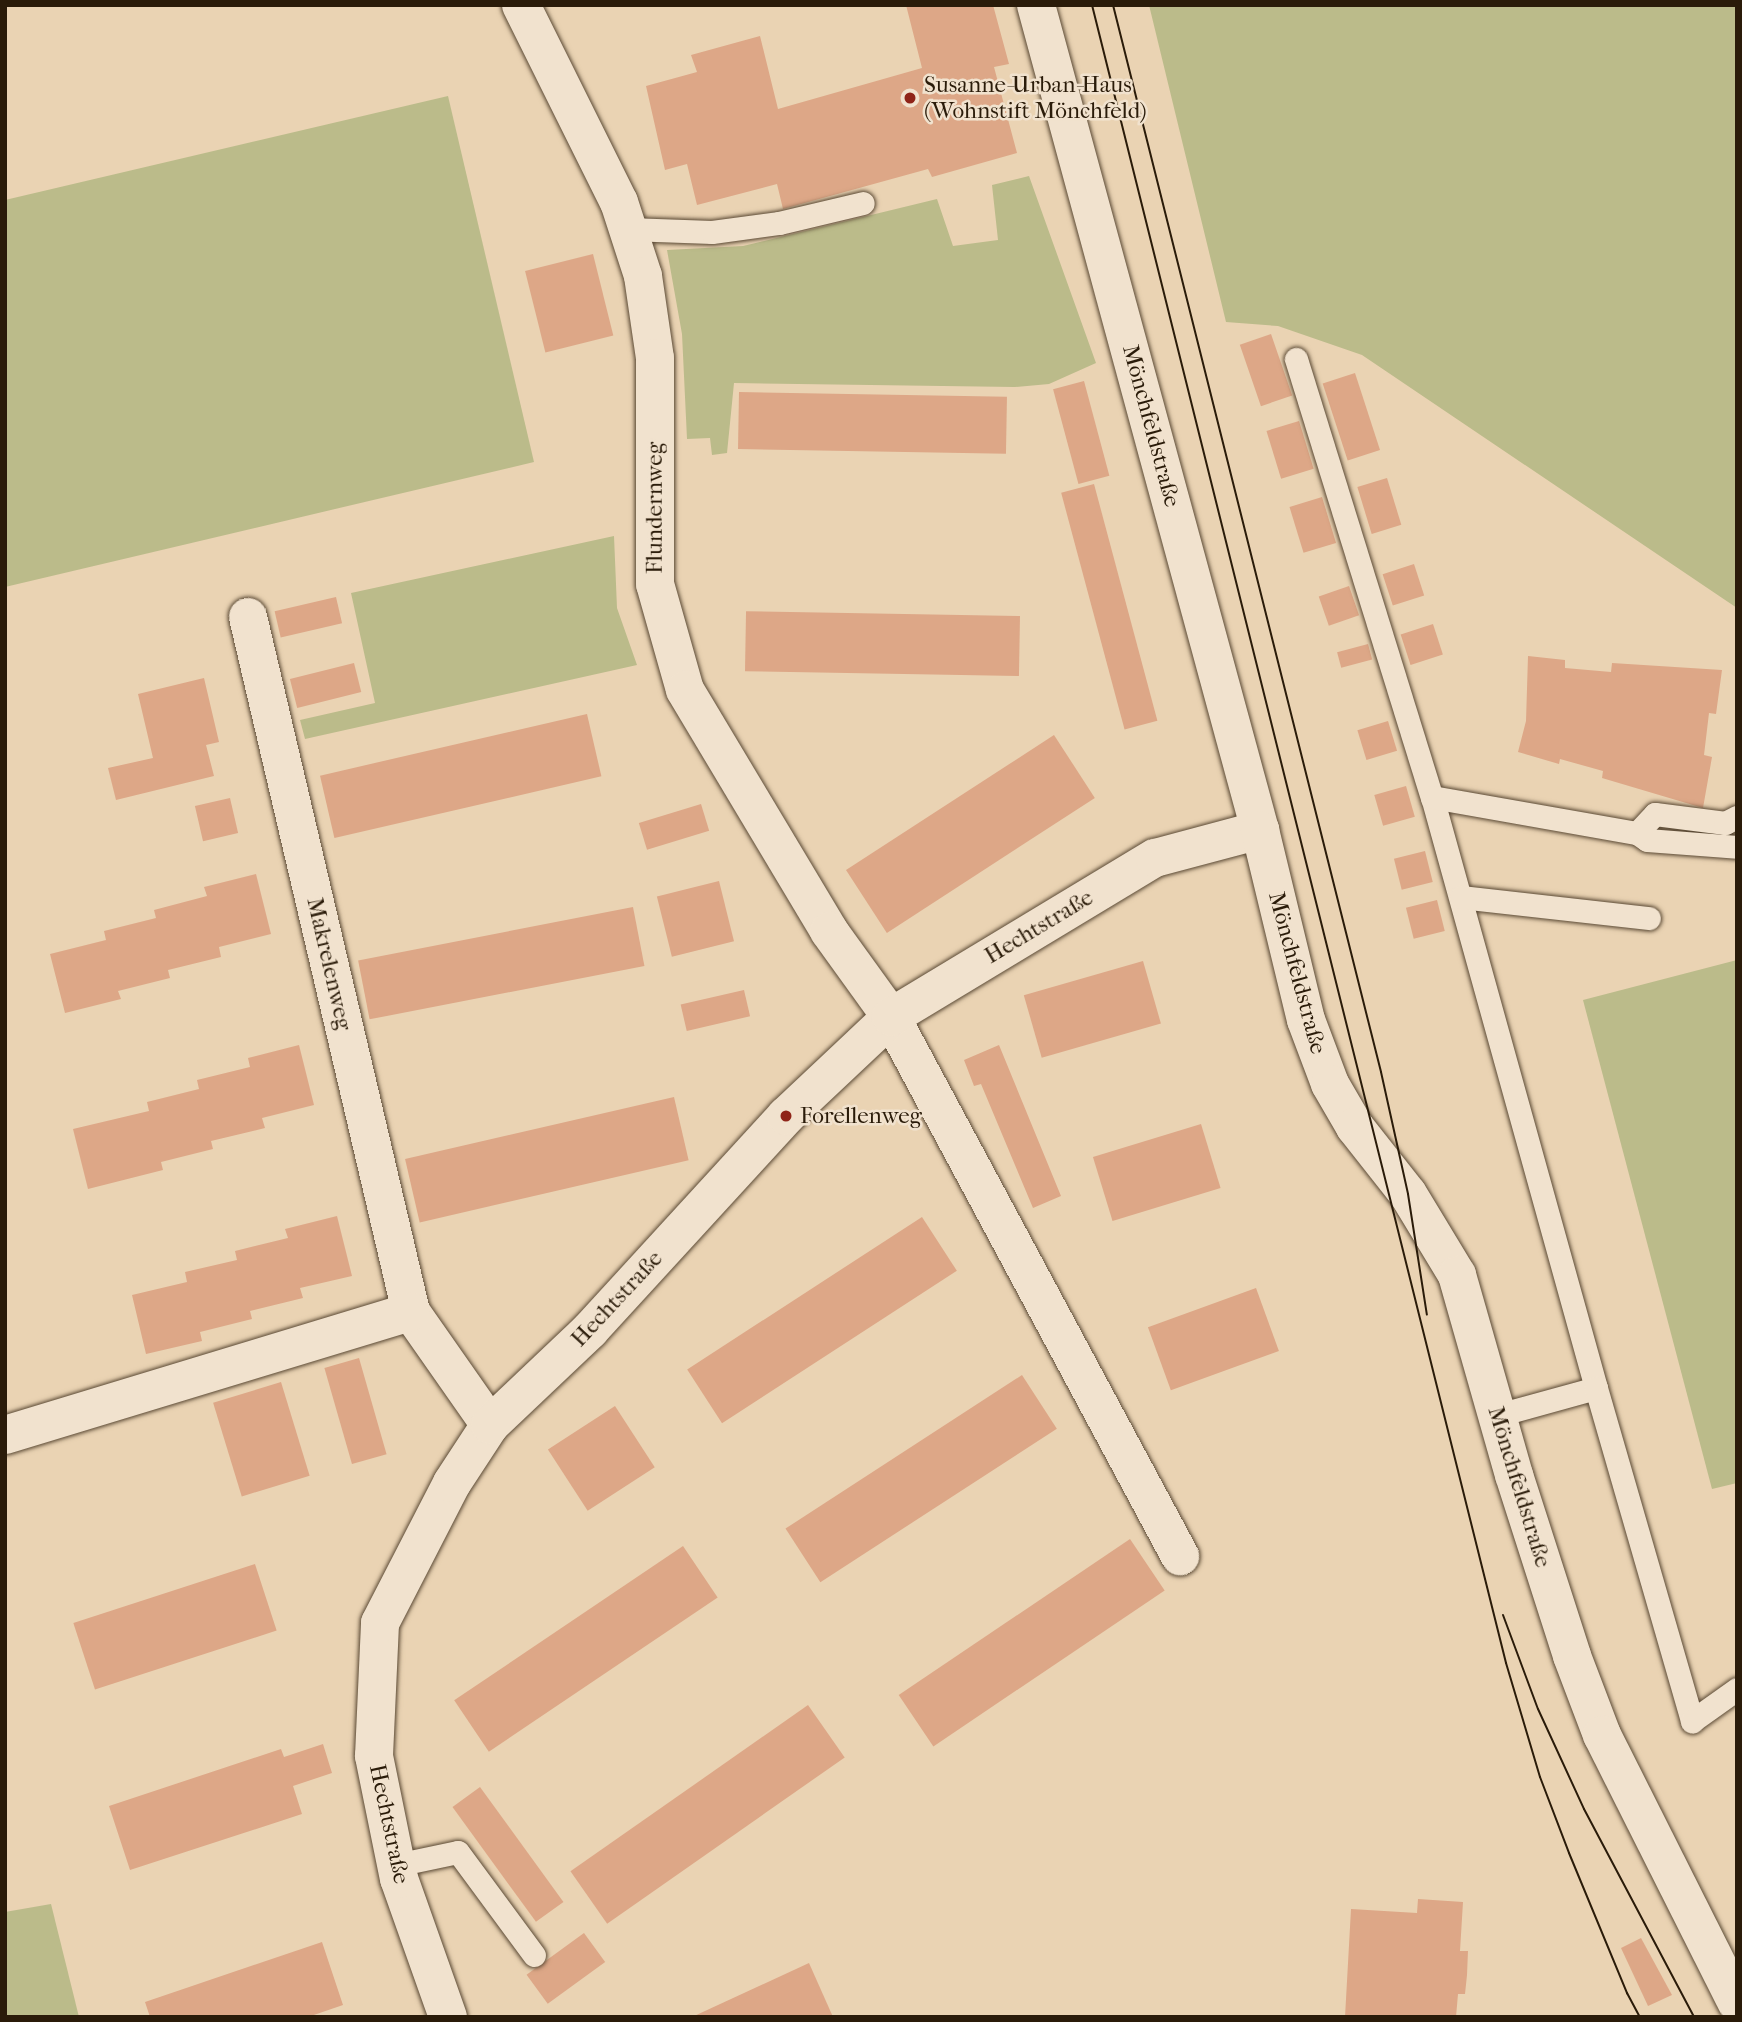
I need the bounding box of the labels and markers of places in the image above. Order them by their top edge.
place label: Susanne-Urban-Haus (Wohnstift Mönchfeld) [924,71,1147,125]
marker: Susanne-Urban-Haus (Wohnstift Mönchfeld) [902,90,918,106]
place label: Forellenweg [800,1102,922,1130]
marker: Forellenweg [778,1108,794,1124]

